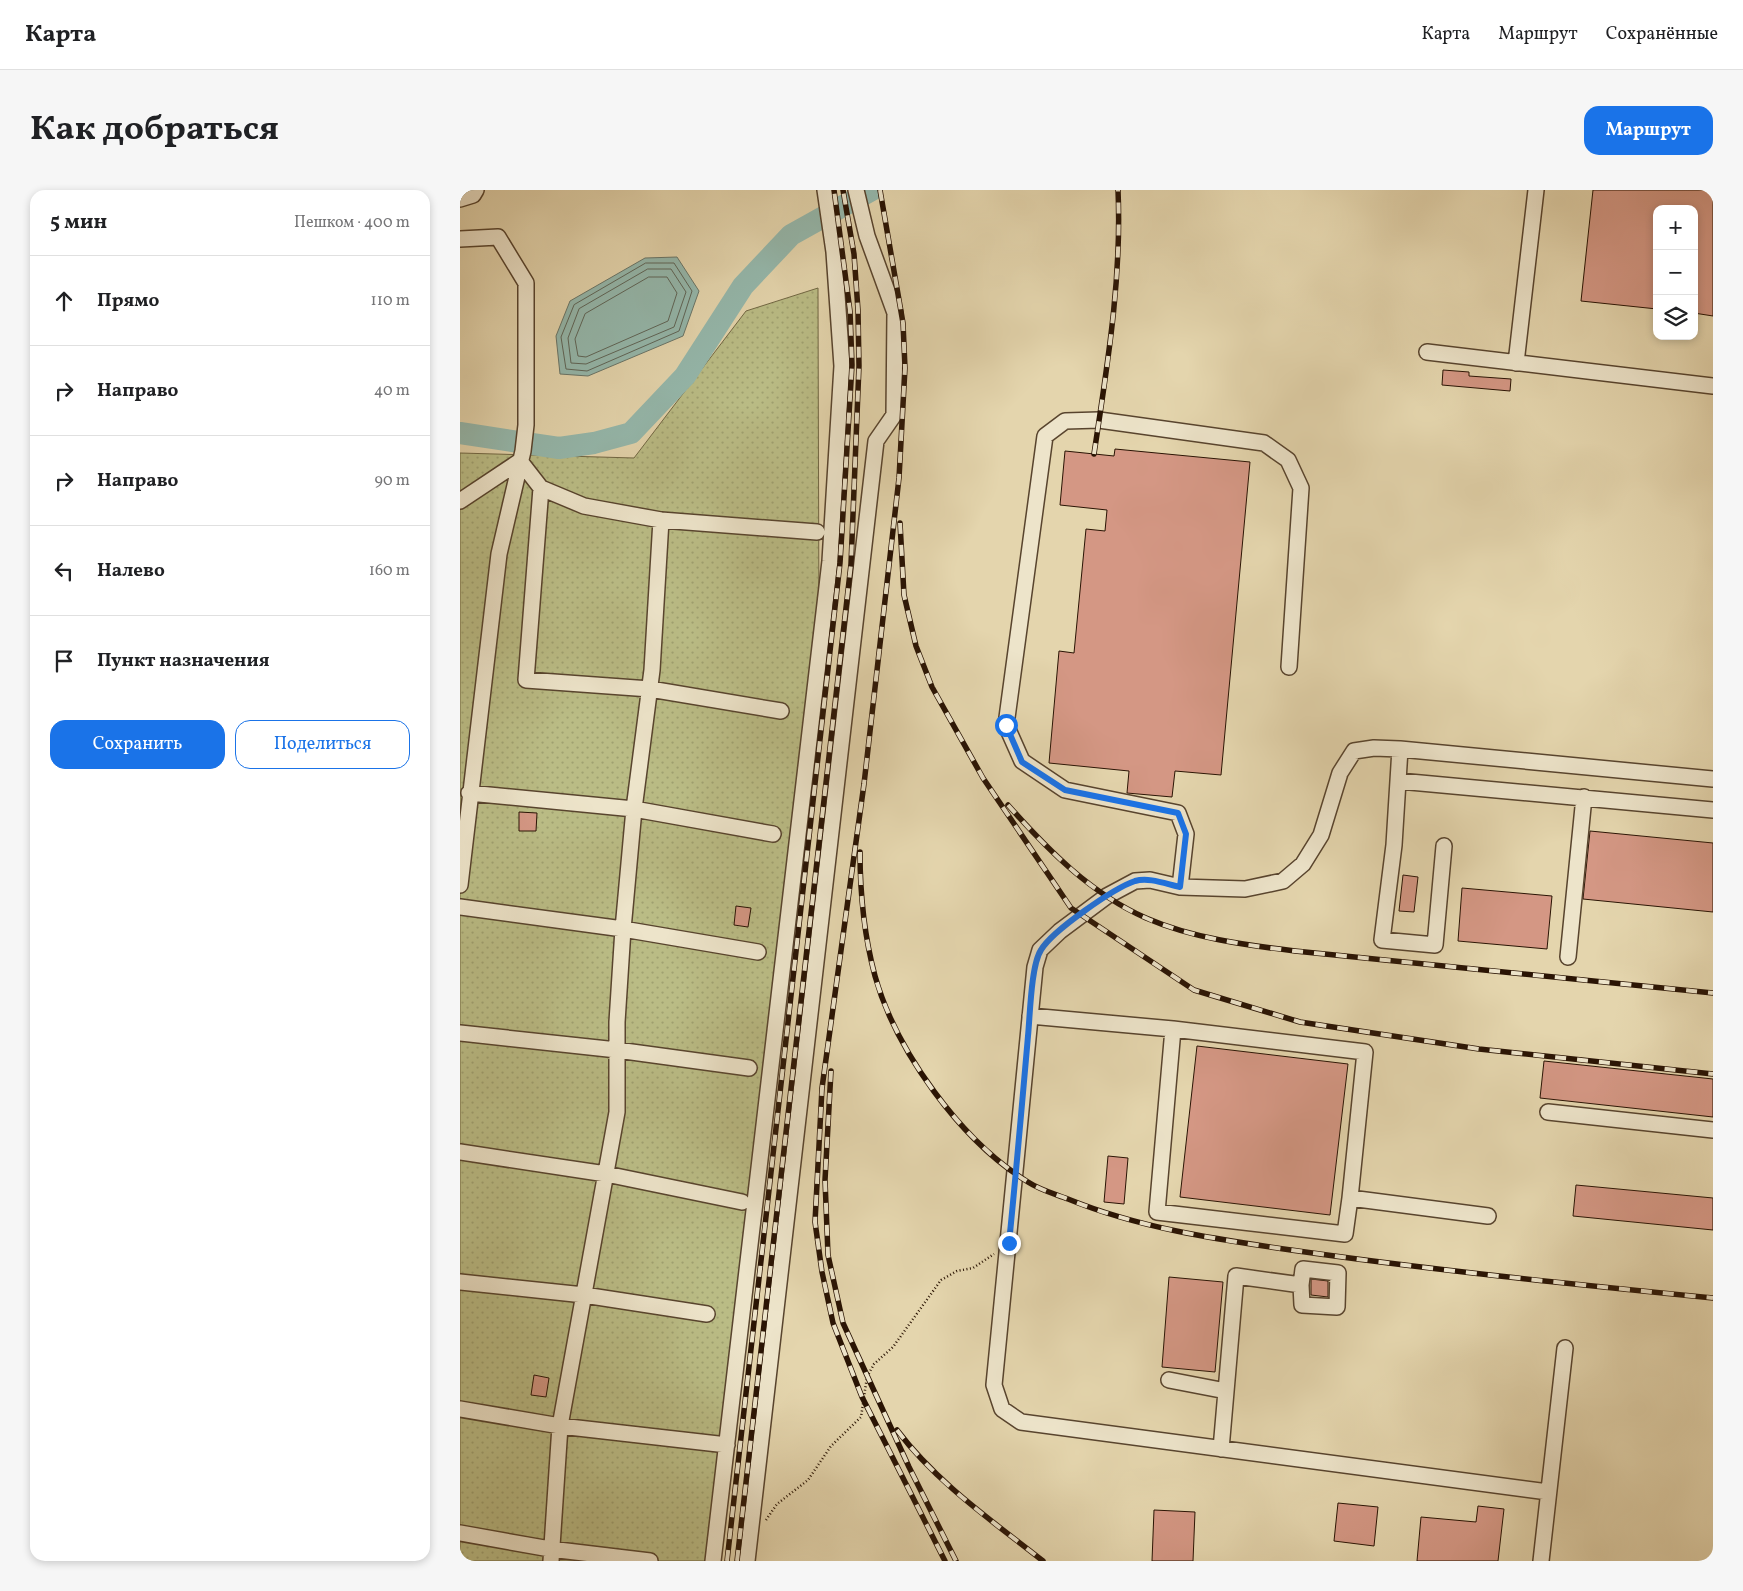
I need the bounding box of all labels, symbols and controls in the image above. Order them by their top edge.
text: Карта [25,18,96,52]
text: Карта [1421,22,1470,47]
text: Маршрут [1498,22,1578,47]
text: Сохранённые [1606,22,1718,47]
text: Как добраться [30,106,279,154]
button: Маршрут [1584,106,1713,155]
map controls [1653,205,1698,340]
button: + [1653,205,1698,250]
text: 5 мин [50,208,107,237]
text: Пешком · 400 m [294,212,410,234]
button: − [1653,250,1698,295]
icon: ahead [50,287,78,315]
text: Прямо [97,288,159,314]
text: 110 m [371,290,410,312]
button: layers [1653,295,1698,340]
icon: right [50,377,78,405]
text: Направо [97,378,179,404]
text: 40 m [374,380,410,402]
icon: right [50,467,78,495]
text: Направо [97,468,179,494]
text: 90 m [374,470,410,492]
icon: left [50,557,78,585]
text: Налево [97,558,165,584]
text: 160 m [369,560,410,582]
icon: arrive [50,647,78,675]
text: Пункт назначения [97,648,270,674]
route start [995,714,1018,737]
button: Сохранить [50,720,225,769]
button: Поделиться [235,720,410,769]
route end [998,1232,1021,1255]

